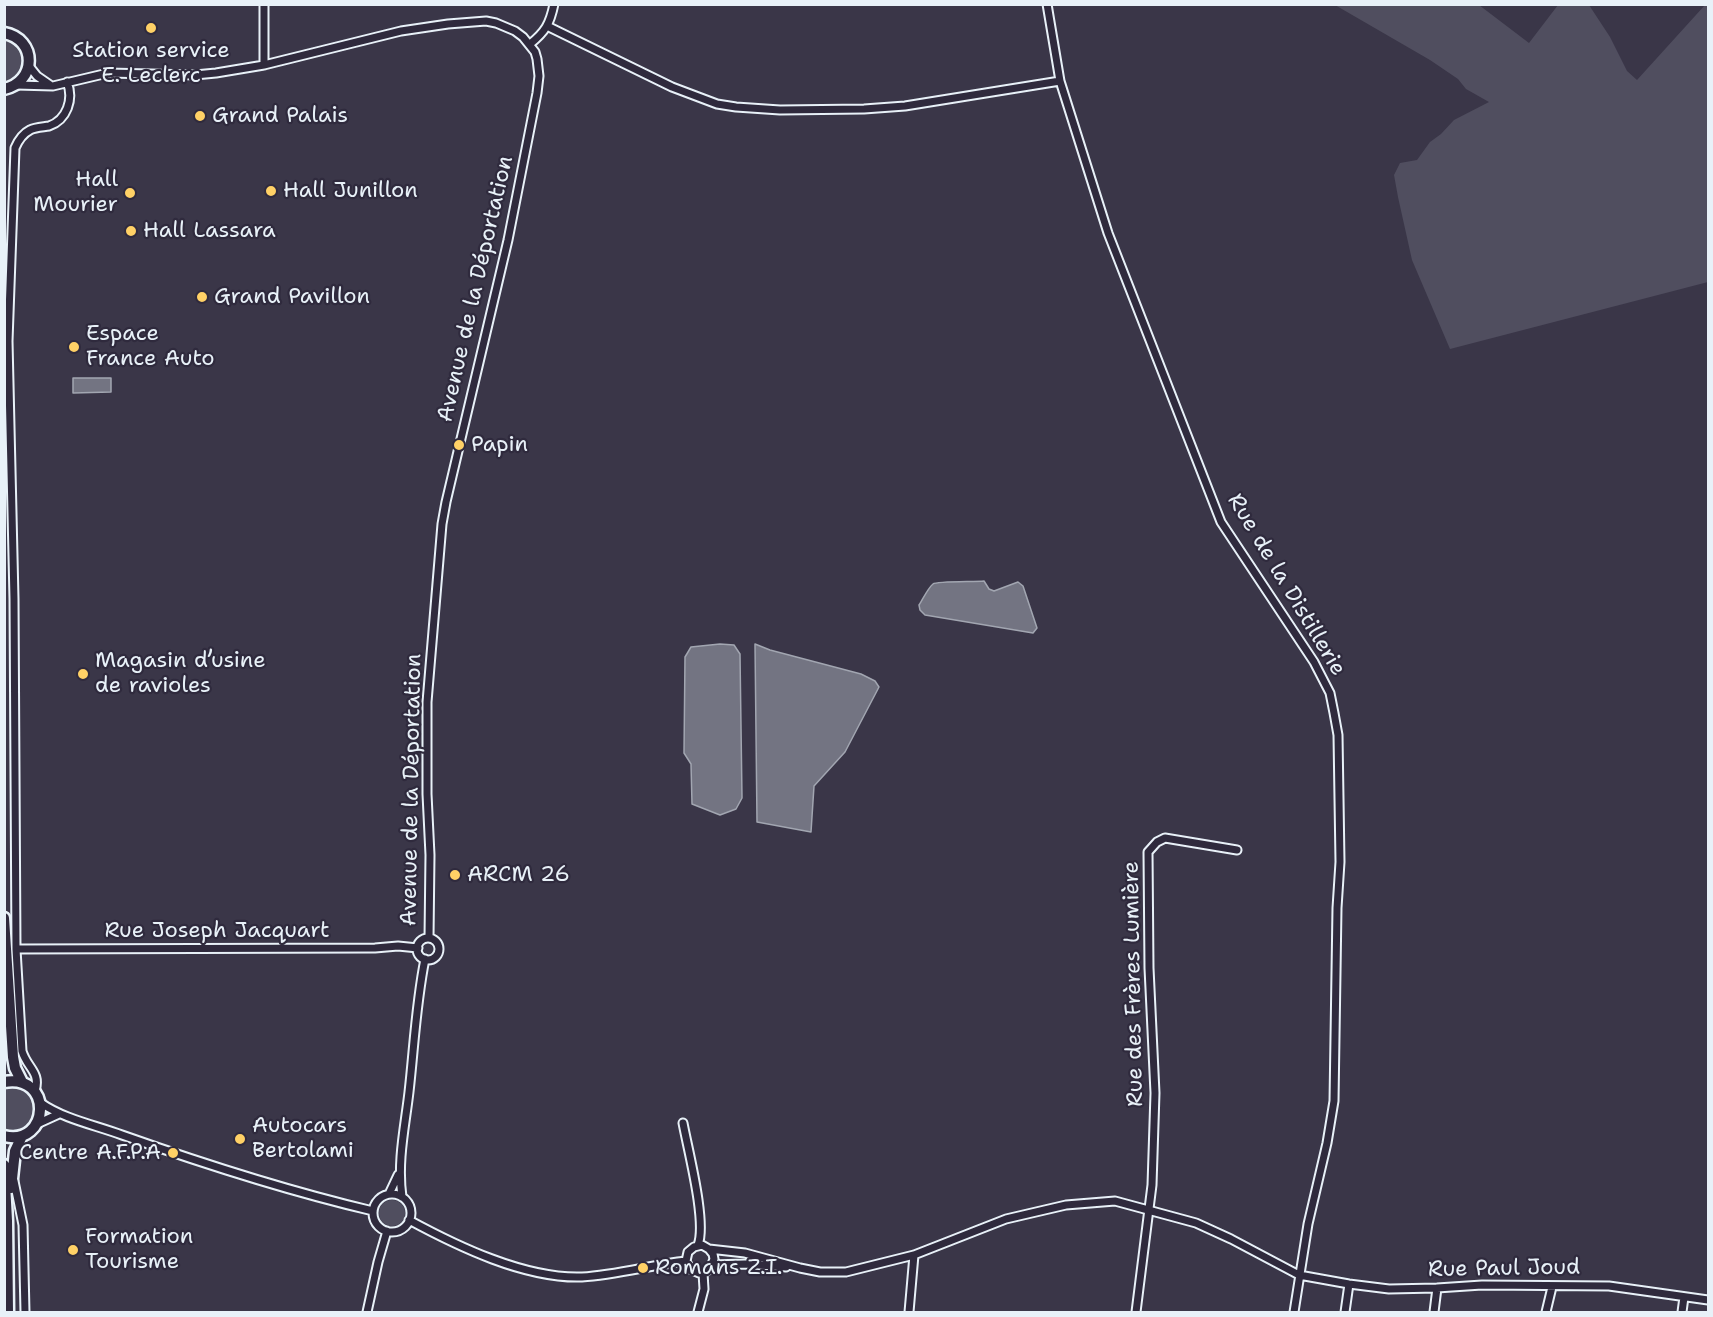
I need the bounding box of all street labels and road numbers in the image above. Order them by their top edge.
street label: Avenue de la Déportation [432,153,520,425]
street label: Rue de la Distillerie [1221,489,1351,681]
street label: Avenue de la Déportation [396,654,428,926]
street label: Rue des Frères Lumière [1119,861,1149,1107]
street label: Rue Joseph Jacquart [104,918,330,944]
street label: Rue Paul Joud [1428,1254,1580,1284]

